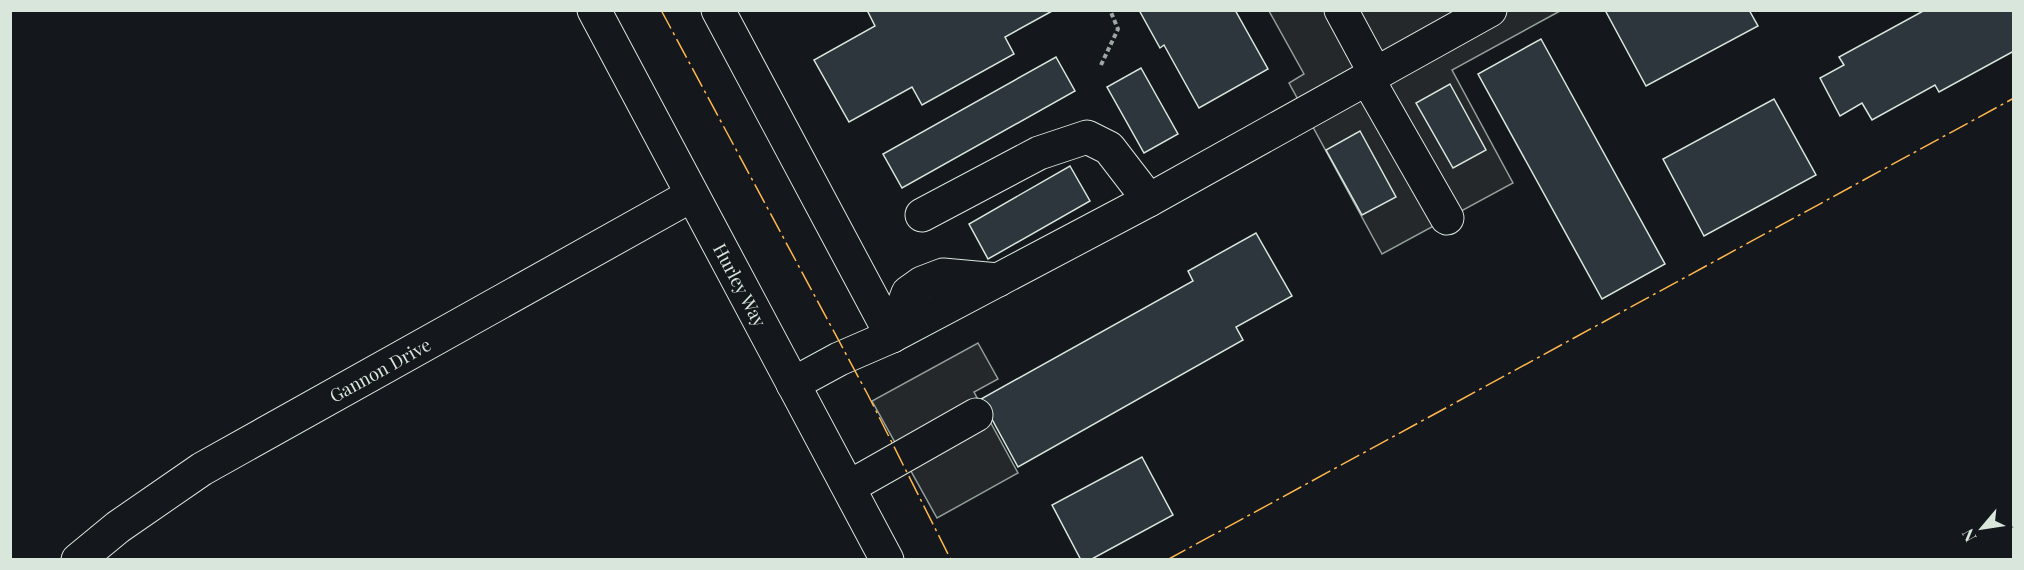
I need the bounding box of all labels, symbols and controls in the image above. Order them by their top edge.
street label: Hurley Way [708,239,772,331]
street label: Gannon Drive [325,332,435,408]
north arrow [1952,498,2012,558]
text: N [1956,525,1980,546]

